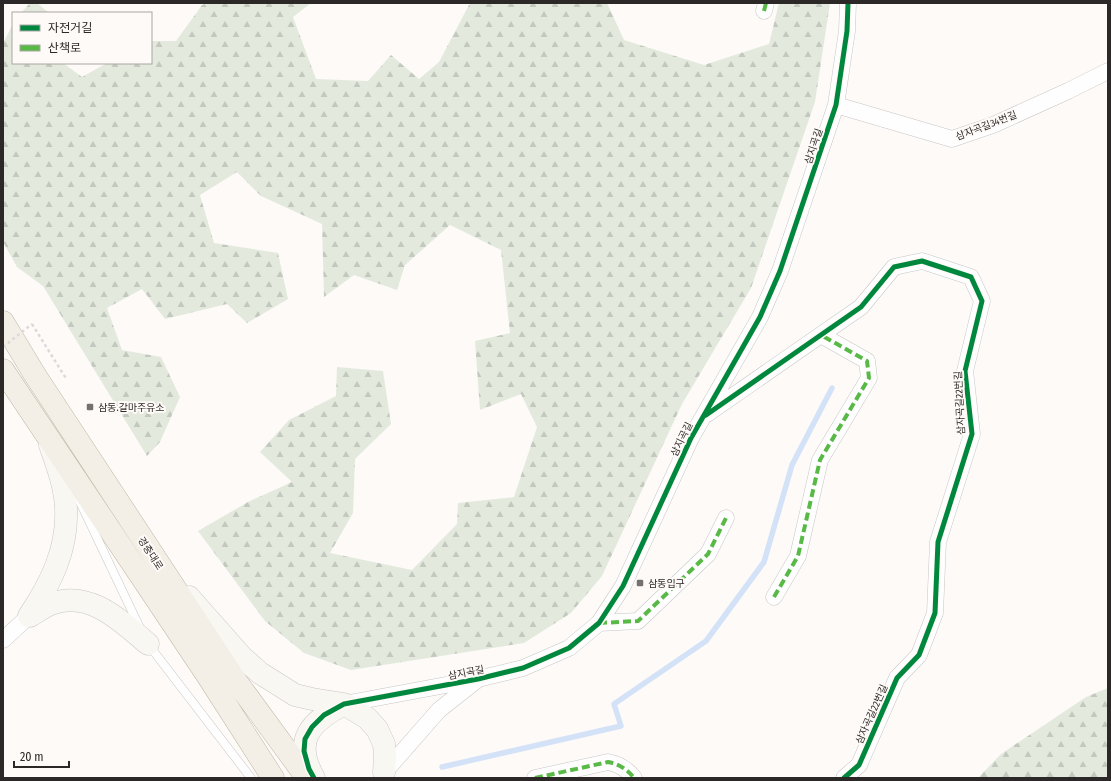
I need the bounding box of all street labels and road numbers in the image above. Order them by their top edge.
street label: 삼자곡길34번길 [954,109,1019,143]
street label: 삼지곡길 [803,127,825,166]
street label: 삼자곡길22번길 [952,371,968,435]
street label: 삼지곡길 [668,420,695,459]
street label: 경충대로 [135,535,165,572]
street label: 삼지곡길 [447,664,485,682]
street label: 삼자곡길22번길 [853,683,890,746]

